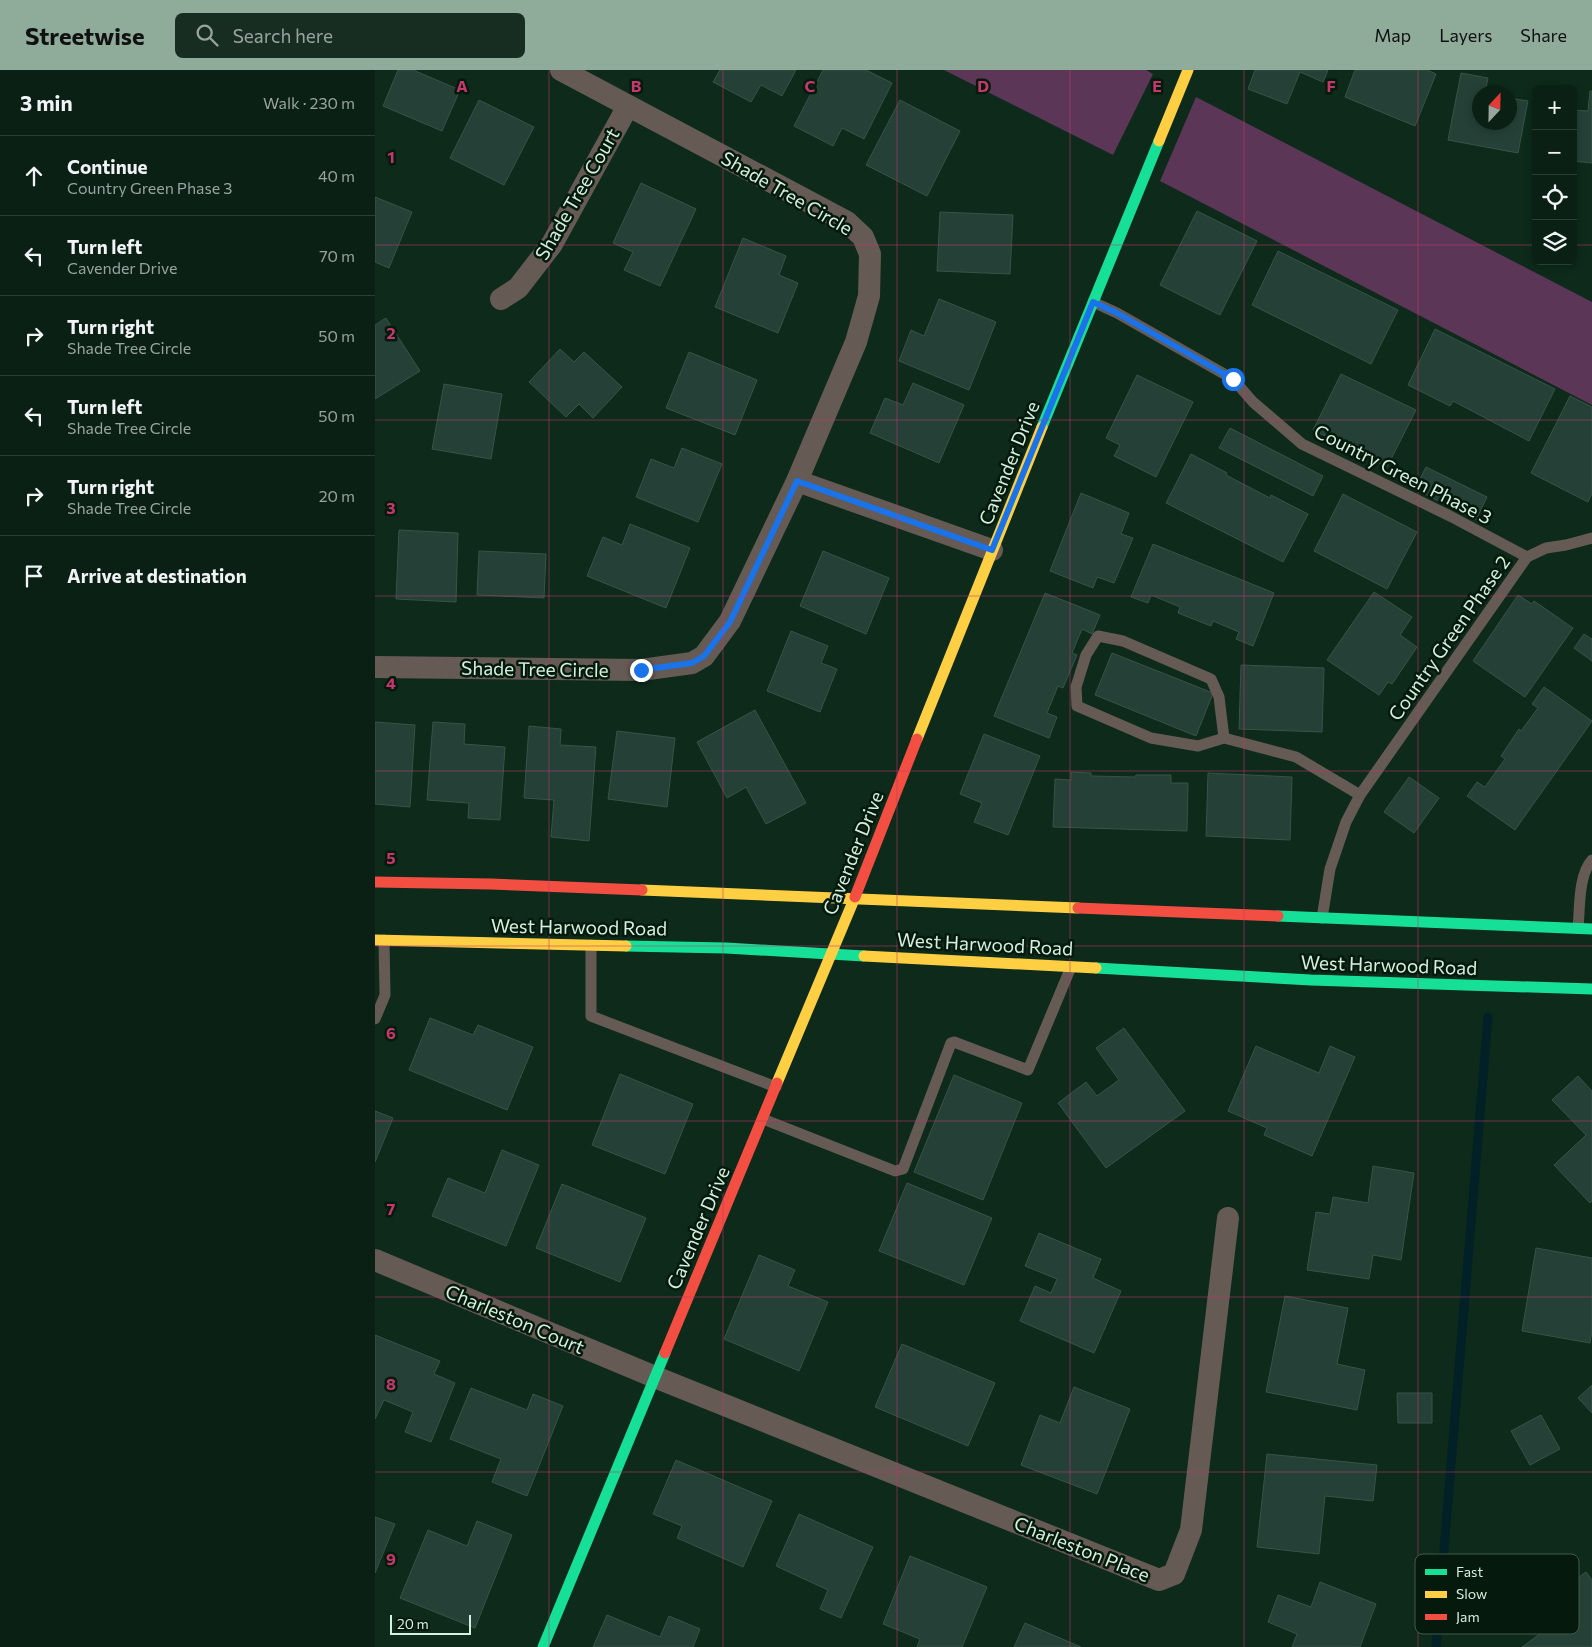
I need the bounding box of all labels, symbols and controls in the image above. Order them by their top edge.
search box [175,13,525,58]
text: Streetwise [25,21,145,50]
icon: search [193,21,221,49]
text: Search here [233,24,333,47]
text: Map [1374,24,1411,46]
text: Layers [1439,24,1492,46]
text: Share [1520,24,1567,46]
text: A [456,76,468,95]
text: B [631,76,642,95]
text: C [805,76,816,95]
text: D [977,76,989,95]
text: E [1152,76,1162,95]
text: F [1326,76,1336,95]
north arrow [1472,85,1517,130]
map controls [1532,85,1577,265]
button: + [1532,85,1577,130]
text: 3 min [20,90,73,115]
text: Walk · 230 m [263,93,355,112]
street label: Shade Tree Court [529,124,624,264]
button: − [1532,130,1577,175]
street label: Shade Tree Circle [718,146,857,239]
text: 1 [387,147,395,166]
text: Continue [67,155,147,178]
icon: ahead [20,162,48,190]
text: 40 m [318,166,355,185]
button: locate [1532,175,1577,220]
text: Country Green Phase 3 [67,178,232,197]
button: layers [1532,220,1577,265]
text: Turn left [67,235,142,258]
icon: left [20,242,48,270]
text: 70 m [319,246,355,265]
text: Cavender Drive [67,258,177,277]
text: Turn right [67,315,154,338]
icon: right [20,322,48,350]
text: 2 [386,323,396,342]
text: 50 m [318,326,355,345]
text: Shade Tree Circle [67,338,191,357]
route start [1222,368,1245,391]
text: Turn left [67,395,142,418]
street label: Cavender Drive [973,398,1044,528]
icon: left [20,402,48,430]
text: 50 m [318,406,355,425]
text: Shade Tree Circle [67,418,191,437]
street label: Country Green Phase 3 [1311,419,1496,528]
text: Turn right [67,475,154,498]
icon: right [20,482,48,510]
text: 20 m [319,486,355,505]
text: Shade Tree Circle [67,498,191,517]
text: 3 [386,498,396,517]
street label: Country Green Phase 2 [1383,551,1514,725]
icon: arrive [20,562,48,590]
text: Arrive at destination [67,564,247,587]
street label: Shade Tree Circle [461,656,609,681]
route end [630,659,653,682]
text: 4 [386,673,396,692]
street label: Cavender Drive [817,788,888,918]
text: 5 [386,848,396,867]
street label: West Harwood Road [491,913,667,940]
street label: West Harwood Road [896,927,1074,960]
street label: West Harwood Road [1300,950,1478,979]
text: 6 [386,1023,396,1042]
street label: Cavender Drive [661,1163,734,1293]
text: 7 [387,1199,396,1218]
street label: Charleston Court [442,1279,588,1358]
text: 8 [386,1374,396,1393]
street label: Charleston Place [1011,1511,1153,1586]
text: 9 [386,1549,396,1568]
legend [1415,1554,1579,1634]
text: Fast [1456,1563,1483,1580]
text: Slow [1456,1585,1487,1602]
text: Jam [1456,1608,1480,1625]
scale bar [390,1612,471,1635]
text: 20 m [397,1615,429,1632]

